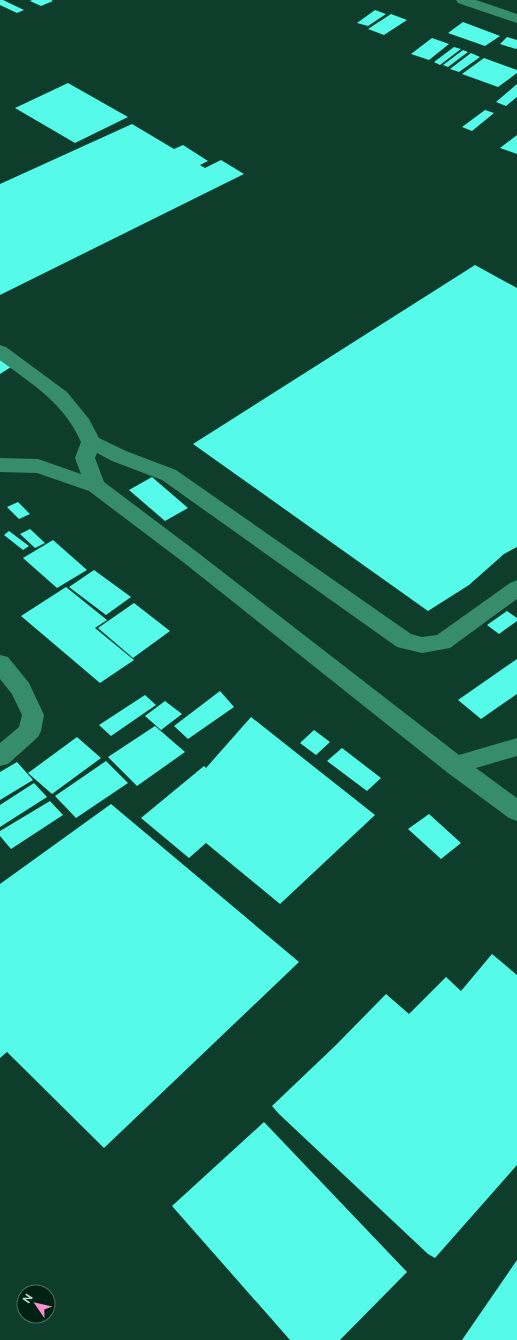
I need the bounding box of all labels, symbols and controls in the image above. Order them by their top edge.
north arrow [16,1284,56,1324]
text: N [20,1291,35,1305]

